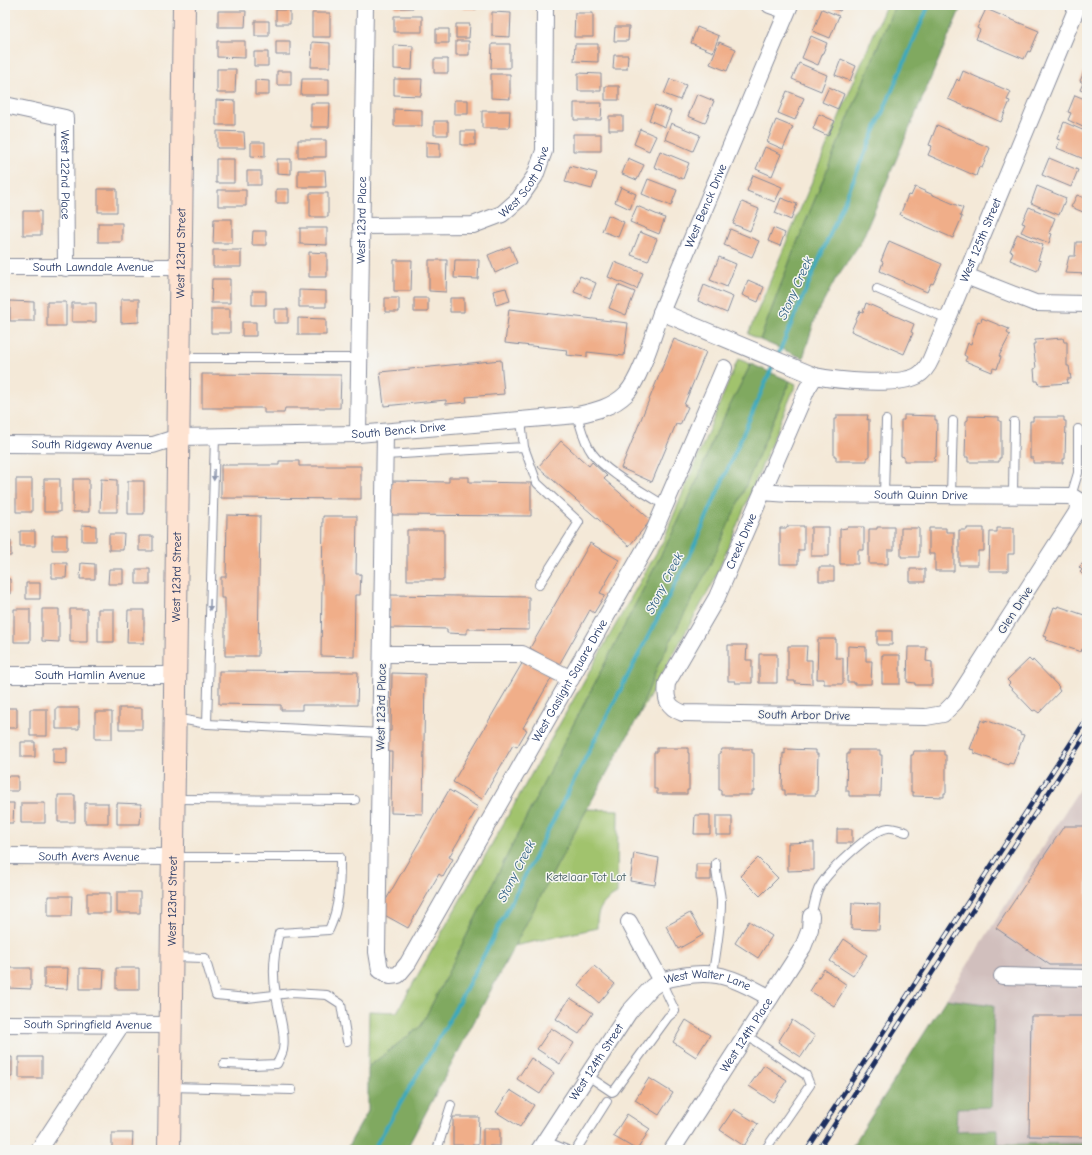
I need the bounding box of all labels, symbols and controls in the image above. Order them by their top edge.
street label: West 122nd Place [58,130,73,220]
street label: West Scott Drive [496,146,551,220]
street label: West Benck Drive [682,162,729,250]
street label: West 123rd Place [354,176,369,264]
street label: West 125th Street [957,195,1004,284]
street label: West 123rd Street [173,207,188,298]
water label: Stony Creek [774,254,816,322]
street label: South Lawndale Avenue [33,260,153,274]
street label: South Benck Drive [351,419,446,441]
street label: South Ridgeway Avenue [32,437,152,452]
one-way arrow [211,469,217,482]
street label: South Quinn Drive [874,488,968,502]
street label: Creek Drive [723,511,759,571]
street label: West 123rd Street [169,531,184,622]
water label: Stony Creek [642,549,686,616]
street label: Glen Drive [995,584,1035,636]
one-way arrow [207,599,214,611]
street label: West Gaslight Square Drive [529,617,610,744]
street label: West 123rd Place [373,663,389,751]
street label: South Hamlin Avenue [35,668,145,682]
street label: South Arbor Drive [758,707,850,723]
water label: Stony Creek [494,837,538,904]
street label: South Avers Avenue [38,849,140,864]
street label: West 123rd Street [165,855,180,946]
park label: Ketelaar Tot Lot [546,870,627,884]
street label: West Walter Lane [663,967,753,993]
street label: West 124th Place [717,995,776,1075]
street label: South Springfield Avenue [24,1017,152,1032]
street label: West 124th Street [566,1021,627,1103]

